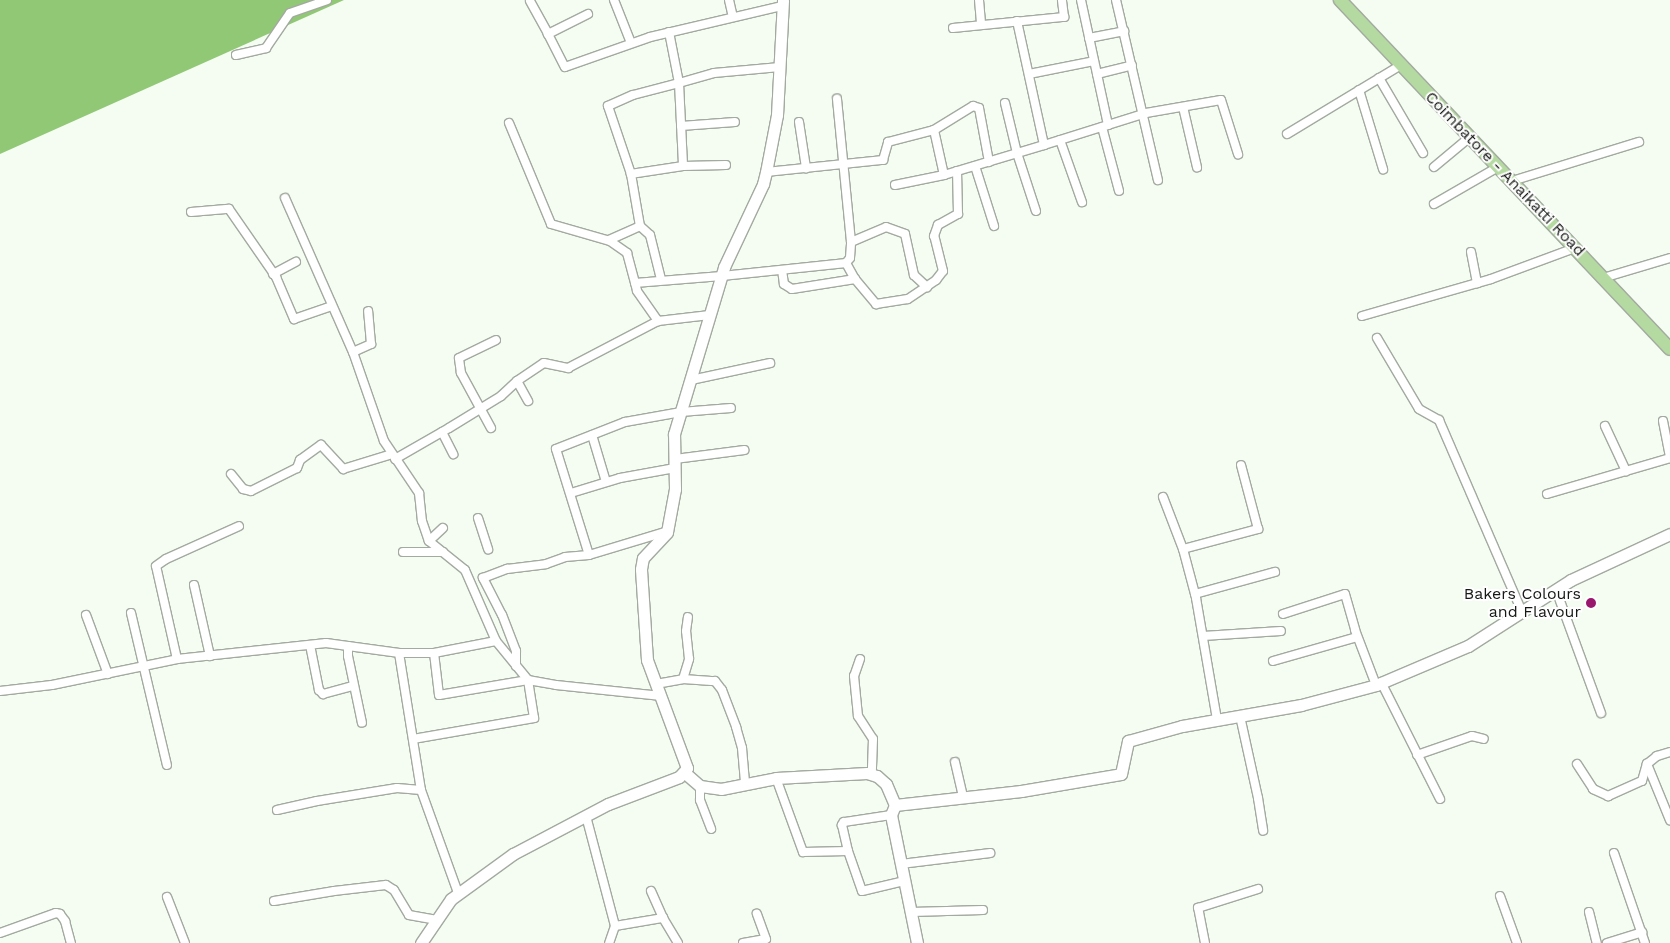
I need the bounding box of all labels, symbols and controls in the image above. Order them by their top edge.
street label: Coimbatore - Anaikatti Road [1421,87,1589,261]
place label: Bakers Colours and Flavour [1464,584,1581,622]
marker: Bakers Colours and Flavour [1585,597,1597,609]

